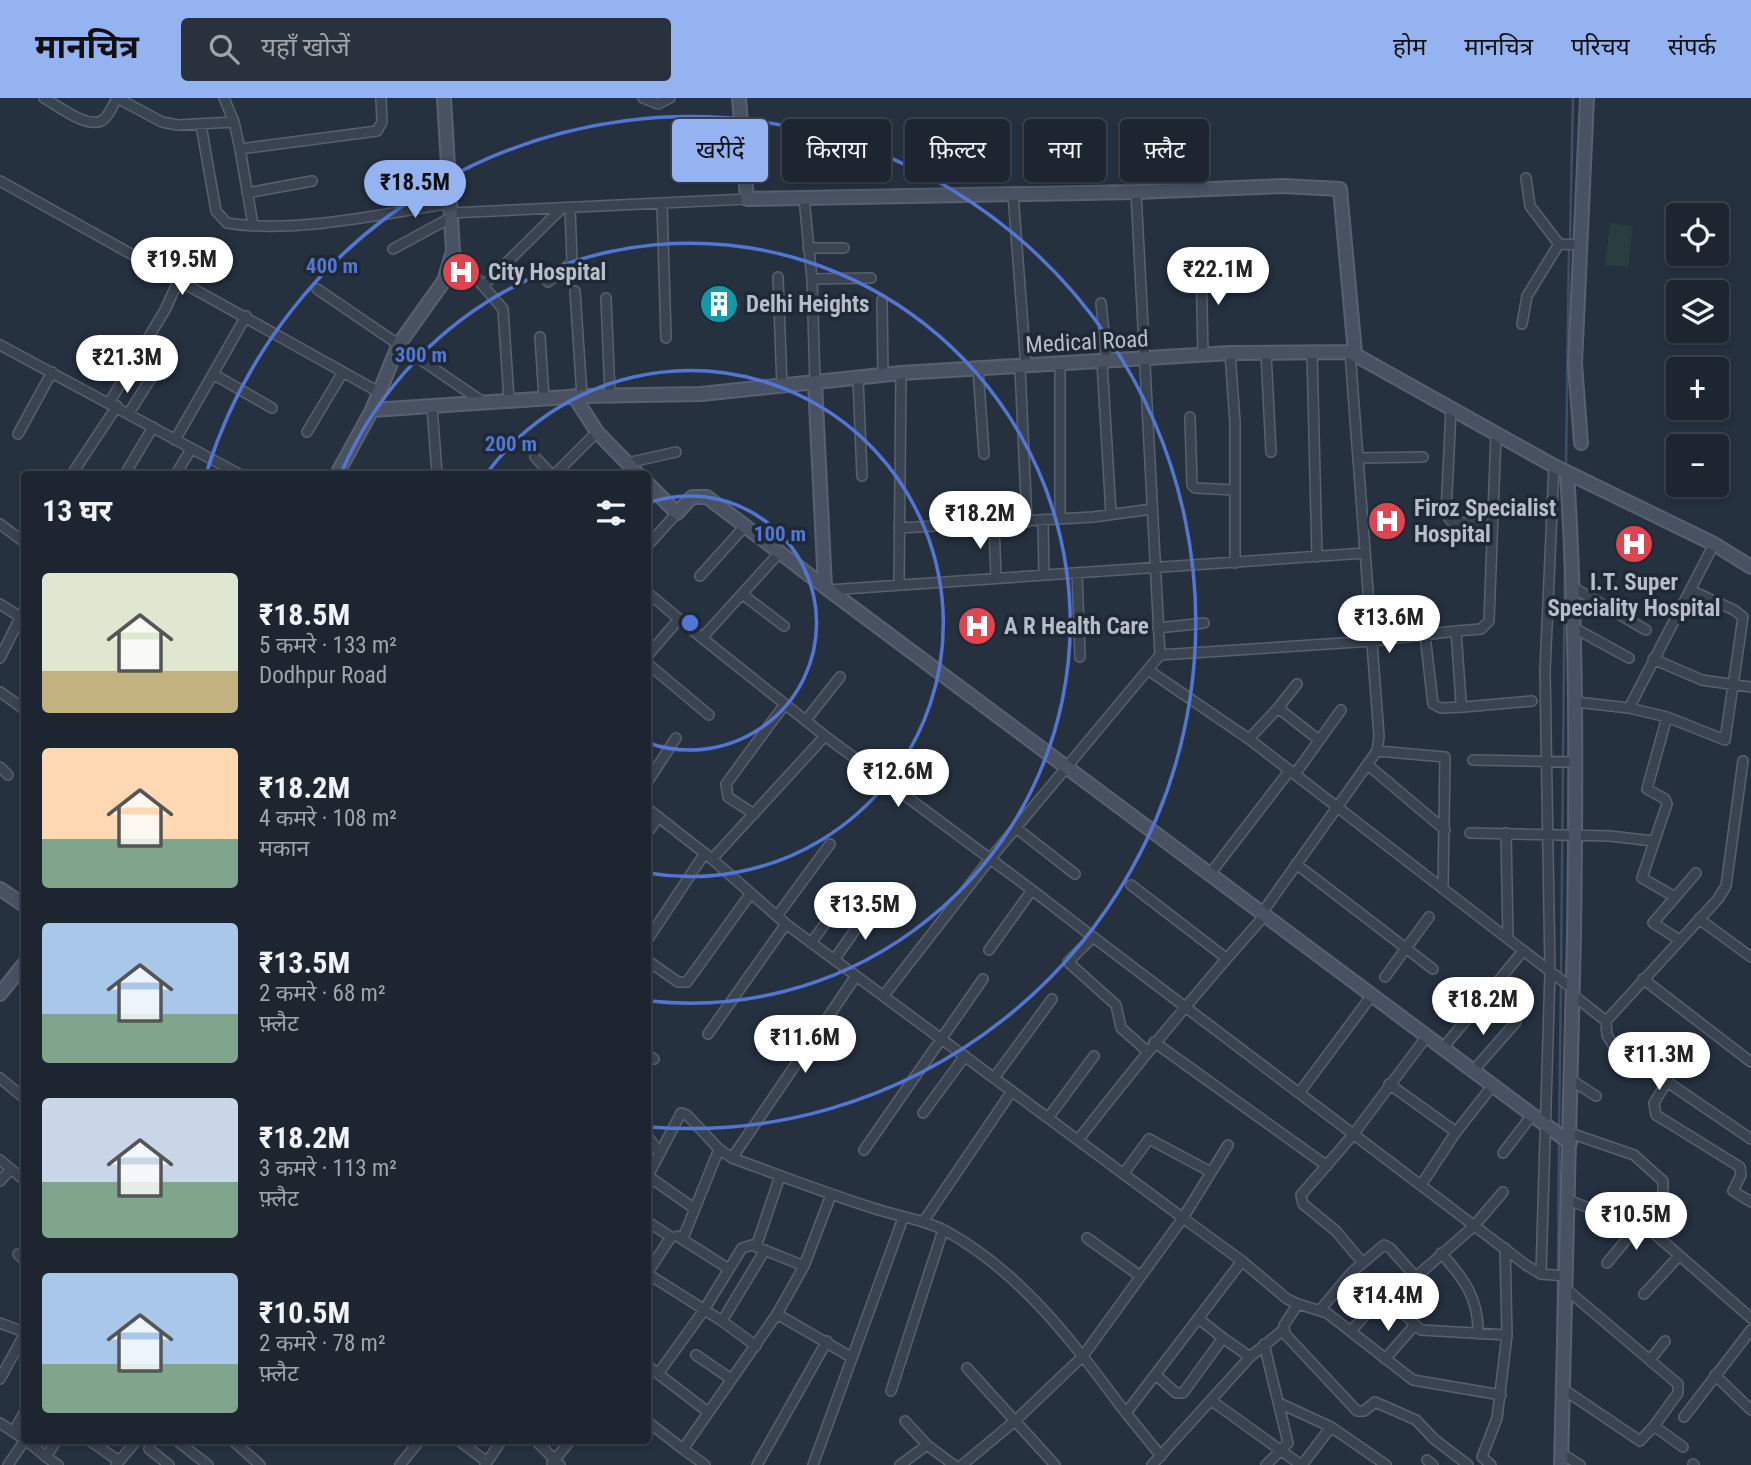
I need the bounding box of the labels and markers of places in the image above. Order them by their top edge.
pin: ₹18.5M [358,160,472,220]
pin: ₹19.5M [125,238,239,297]
pin: ₹22.1M [1161,248,1275,307]
hospital icon: City Hospital [440,251,482,293]
place label: City Hospital [488,259,606,286]
building icon: Delhi Heights [698,283,740,325]
place label: Delhi Heights [746,291,870,318]
pin: ₹21.3M [70,336,184,395]
pin: ₹18.2M [923,491,1037,551]
place label: Firoz Specialist Hospital [1414,495,1556,548]
hospital icon: Firoz Specialist Hospital [1366,500,1408,542]
hospital icon: I.T. Super Speciality Hospital [1613,523,1655,565]
place label: I.T. Super Speciality Hospital [1547,569,1721,622]
pin: ₹13.6M [1332,596,1446,655]
hospital icon: A R Health Care [956,605,998,647]
centre of rings [678,611,702,635]
place label: A R Health Care [1004,613,1149,640]
pin: ₹12.6M [841,750,955,809]
pin: ₹13.5M [808,882,922,942]
pin: ₹18.2M [1426,978,1540,1037]
pin: ₹11.6M [748,1016,862,1075]
pin: ₹11.3M [1602,1032,1716,1092]
pin: ₹10.5M [1579,1192,1693,1252]
pin: ₹14.4M [1331,1274,1445,1333]

